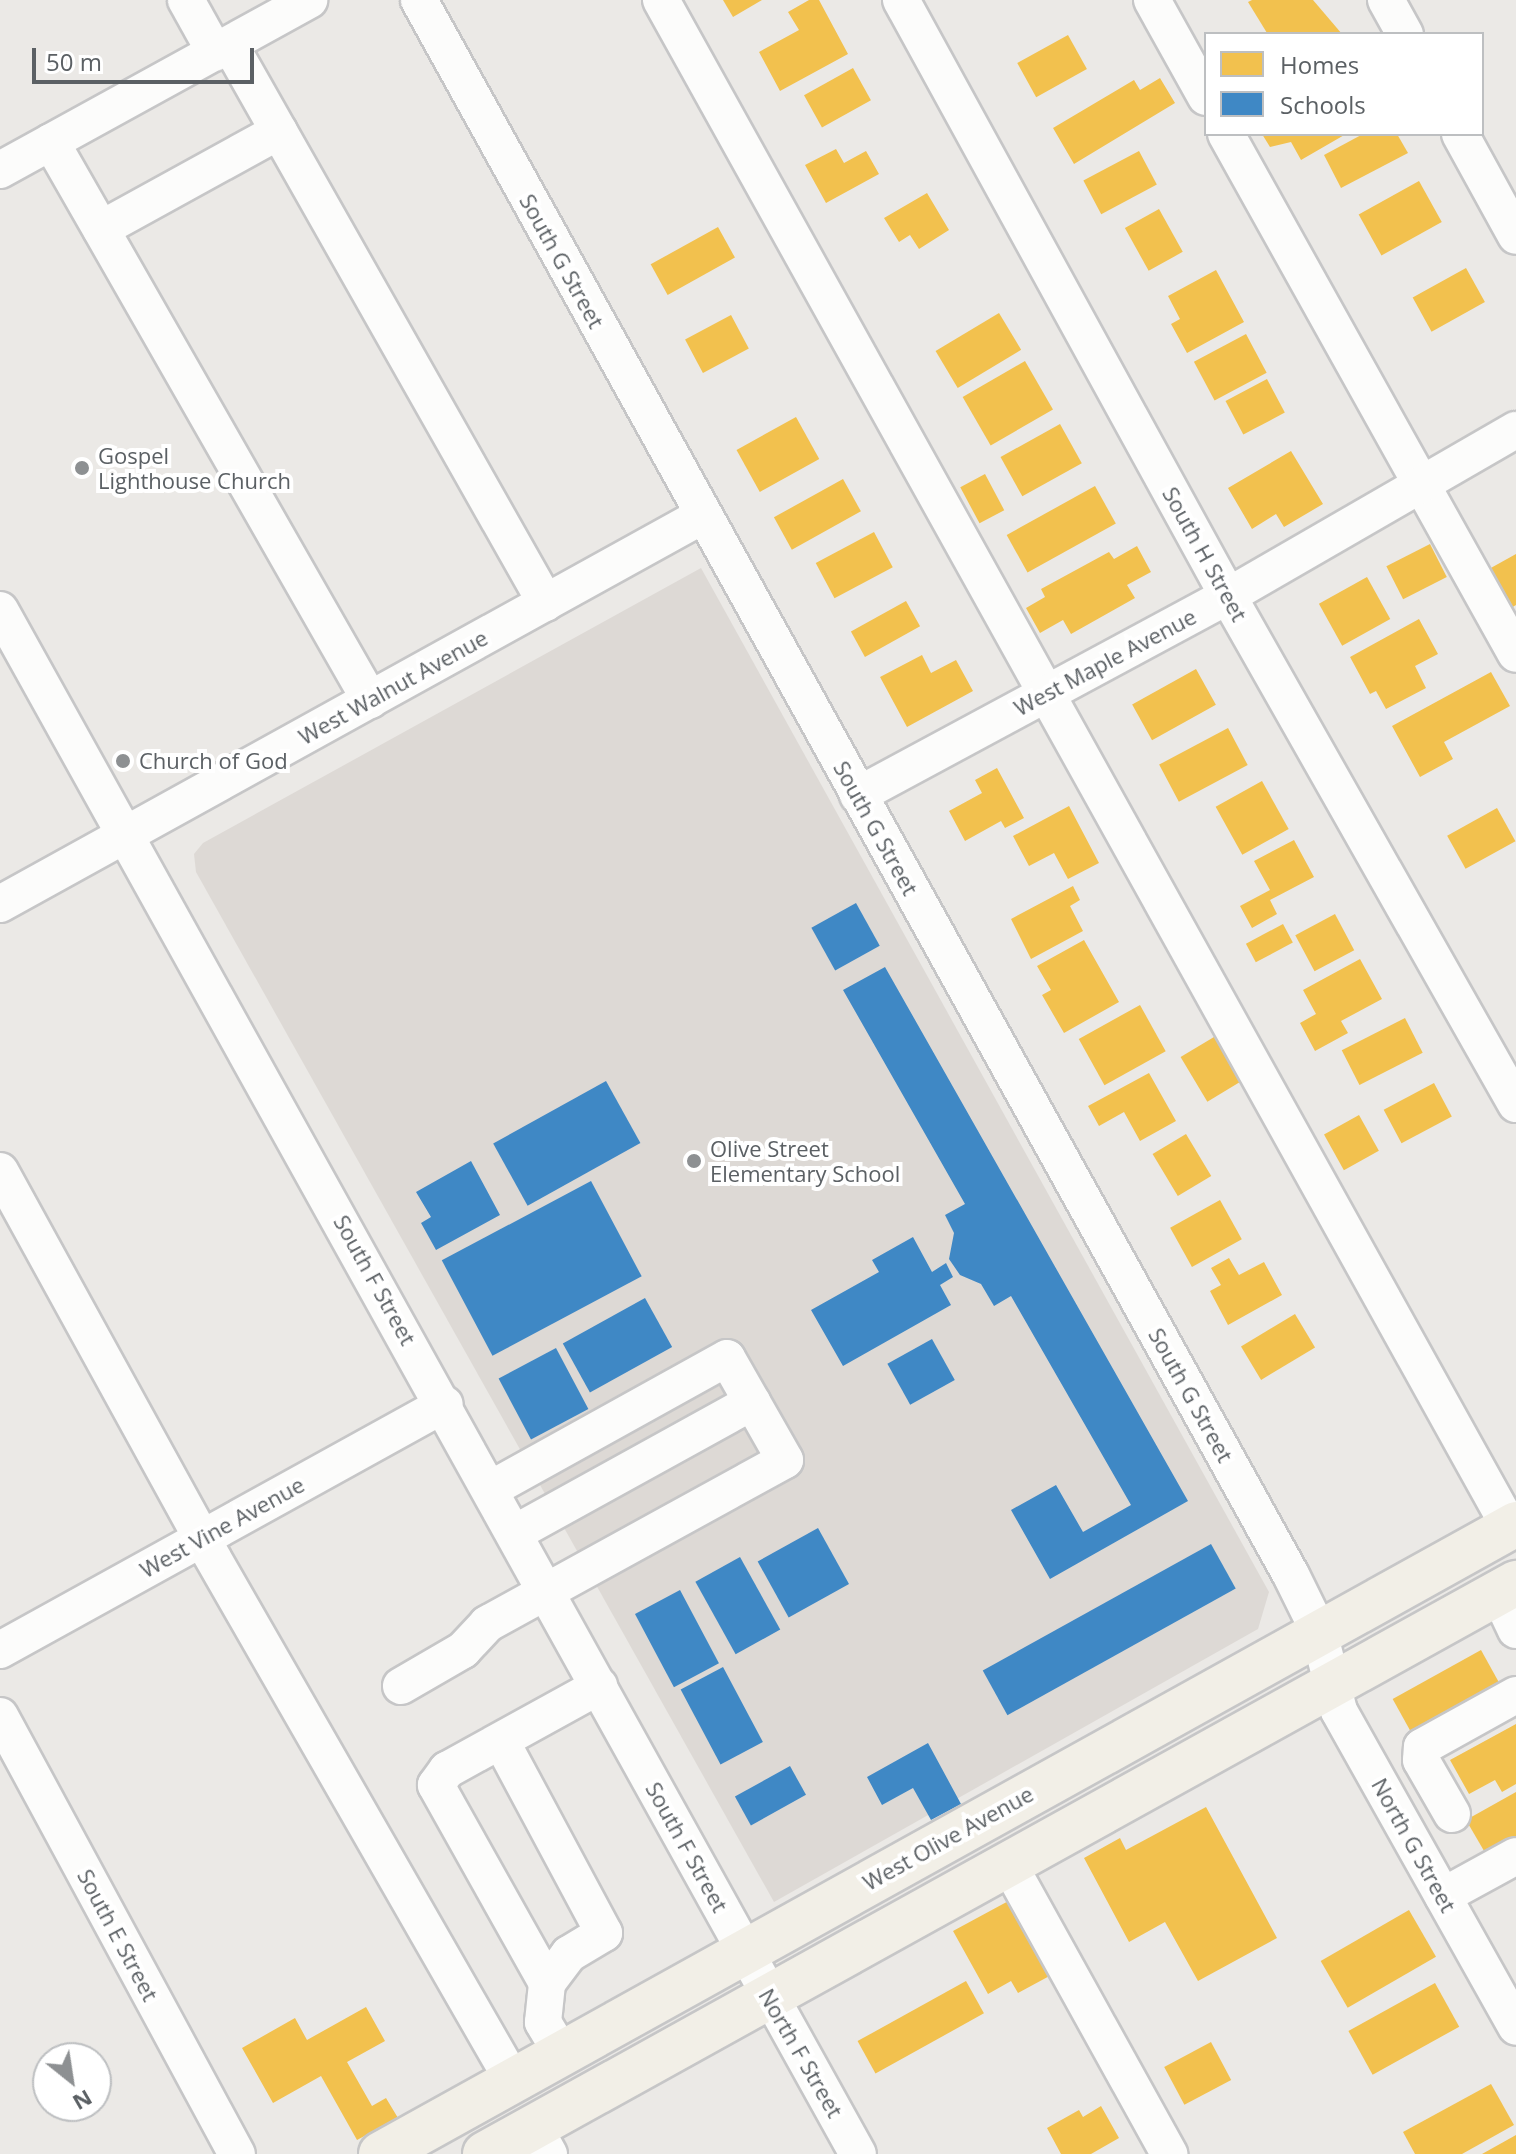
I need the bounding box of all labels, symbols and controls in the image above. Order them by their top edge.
scale bar [36,32,258,82]
legend [1204,32,1484,136]
text: 50 m [46,45,102,78]
text: Homes [1280,48,1359,81]
text: Schools [1280,88,1366,121]
street label: South G Street [514,189,610,333]
place label: Gospel Lighthouse Church [98,442,291,494]
marker: Gospel Lighthouse Church [73,459,91,477]
street label: South H Street [1157,482,1253,626]
street label: West Maple Avenue [1009,603,1201,721]
street label: West Walnut Avenue [294,624,492,750]
place label: Church of God [139,748,288,774]
marker: Church of God [114,752,132,770]
street label: South G Street [828,756,924,900]
place label: Olive Street Elementary School [710,1135,900,1186]
marker: Olive Street Elementary School [685,1152,703,1170]
street label: South F Street [328,1210,422,1350]
street label: South G Street [1143,1323,1239,1467]
street label: West Vine Avenue [135,1471,309,1583]
street label: North G Street [1366,1773,1462,1917]
street label: South F Street [640,1777,734,1917]
street label: West Olive Avenue [858,1780,1038,1896]
street label: South E Street [72,1865,164,2005]
street label: North F Street [753,1984,849,2122]
north arrow [32,2042,112,2122]
text: N [68,2084,98,2119]

